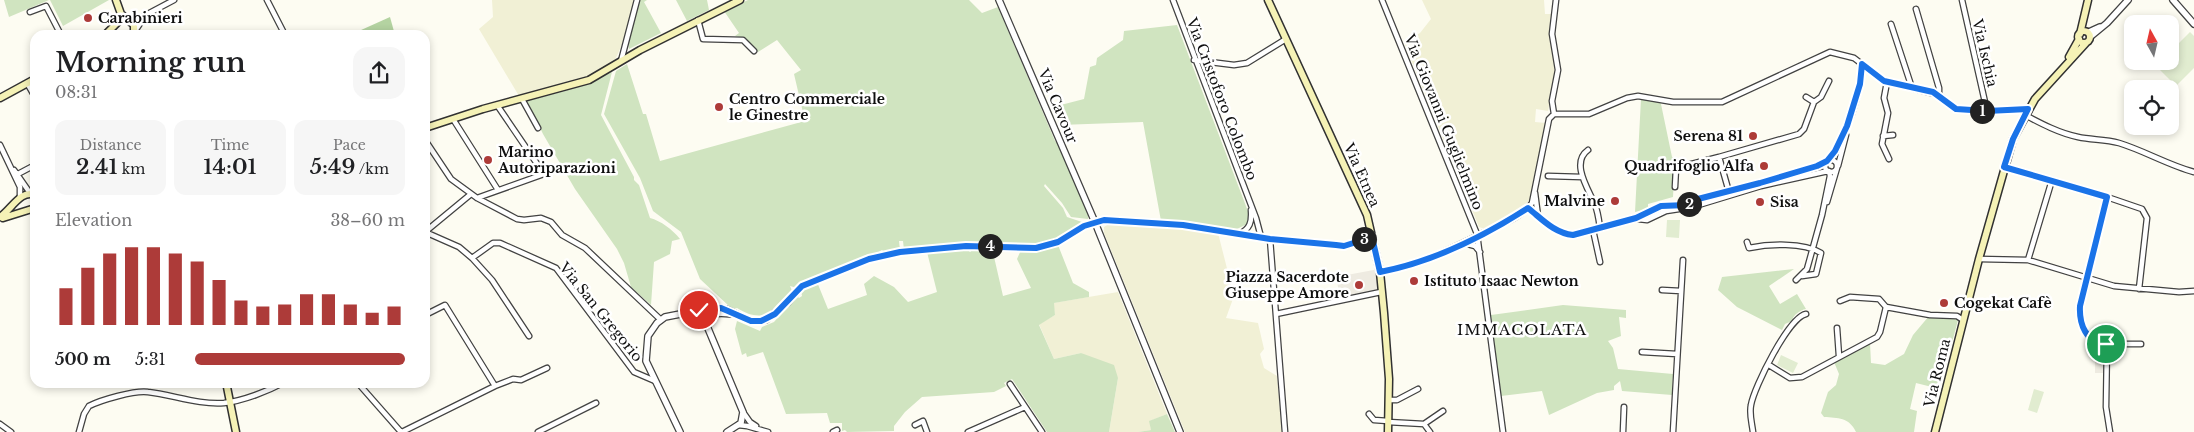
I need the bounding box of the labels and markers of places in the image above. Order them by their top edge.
place label: Carabinieri [98,9,183,27]
marker: Carabinieri [82,12,94,24]
place label: Centro Commerciale le Ginestre [729,90,885,124]
pin: 1 [1970,98,1994,124]
marker: Centro Commerciale le Ginestre [713,101,725,113]
place label: Serena 81 [1674,127,1743,145]
marker: Serena 81 [1747,130,1759,142]
place label: Marino Autoriparazioni [497,143,616,177]
marker: Marino Autoriparazioni [482,154,494,166]
place label: Quadrifoglio Alfa [1624,157,1754,175]
marker: Quadrifoglio Alfa [1758,160,1770,172]
place label: Malvine [1544,192,1605,210]
pin: 2 [1676,192,1702,216]
place label: Sisa [1770,193,1799,211]
marker: Malvine [1609,195,1621,207]
marker: Sisa [1754,196,1766,208]
pin: 3 [1352,226,1376,252]
pin: 4 [978,234,1002,258]
place label: Piazza Sacerdote Giuseppe Amore [1225,268,1349,302]
place label: Istituto Isaac Newton [1424,272,1579,290]
marker: Istituto Isaac Newton [1408,275,1420,287]
marker: Piazza Sacerdote Giuseppe Amore [1353,279,1365,291]
pin [678,289,720,331]
place label: Cogekat Cafè [1954,294,2052,312]
marker: Cogekat Cafè [1938,297,1950,309]
pin [2085,323,2127,365]

